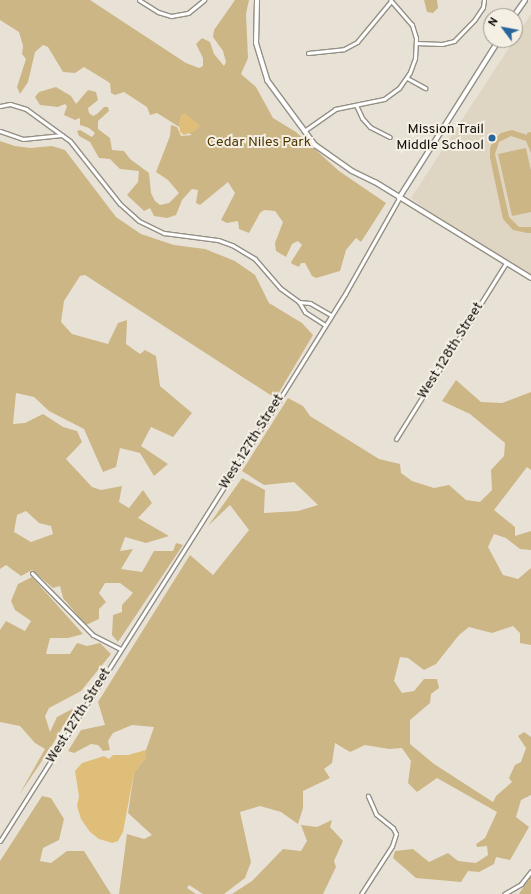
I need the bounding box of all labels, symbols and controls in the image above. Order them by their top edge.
north arrow [483,8,523,48]
text: N [486,15,502,29]
place label: Mission Trail Middle School [396,122,484,154]
marker: Mission Trail Middle School [487,133,497,143]
park label: Cedar Niles Park [207,135,311,151]
street label: West 128th Street [415,300,487,402]
street label: West 127th Street [216,391,288,493]
street label: West 127th Street [43,665,115,767]

